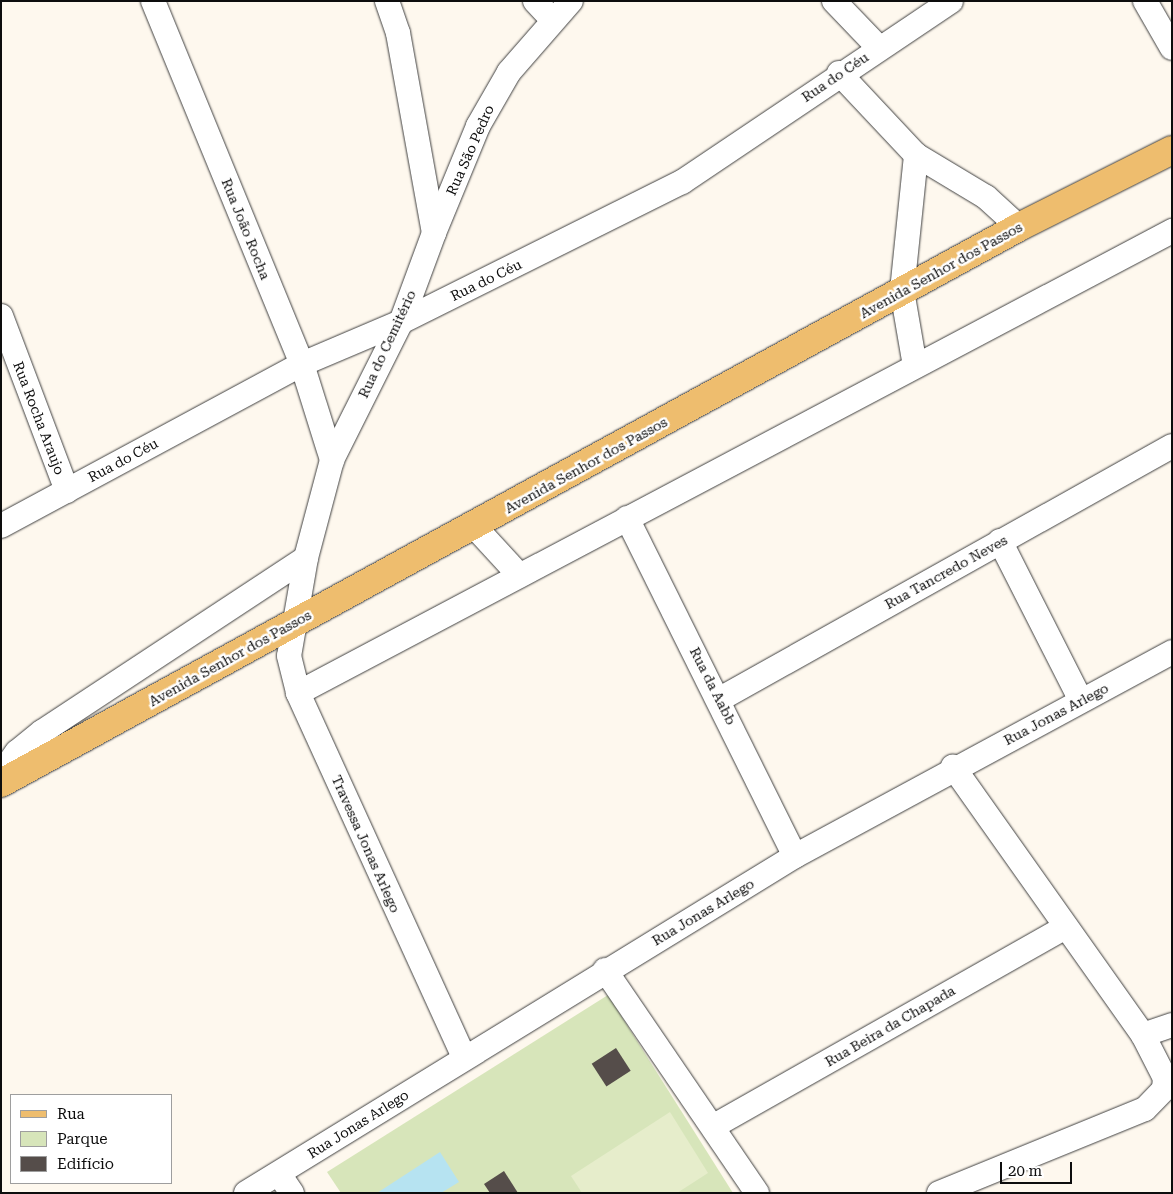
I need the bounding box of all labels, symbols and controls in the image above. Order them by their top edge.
street label: Rua do Céu [798,49,872,105]
street label: Rua São Pedro [443,102,497,198]
street label: Rua João Rocha [218,176,274,282]
street label: Avenida Senhor dos Passos [857,218,1025,322]
street label: Rua do Céu [448,256,524,304]
street label: Rua do Cemitério [355,287,419,401]
street label: Rua Rocha Araujo [10,359,68,477]
street label: Avenida Senhor dos Passos [502,413,670,517]
street label: Rua do Céu [85,435,161,485]
street label: Rua Tancredo Neves [882,531,1010,613]
street label: Avenida Senhor dos Passos [146,606,314,710]
street label: Rua da Aabb [686,644,740,728]
street label: Rua Jonas Arlego [1001,679,1111,749]
street label: Travessa Jonas Arlego [328,773,404,915]
street label: Rua Jonas Arlego [649,875,757,949]
street label: Rua Beira da Chapada [822,982,958,1070]
street label: Rua Jonas Arlego [304,1086,412,1162]
legend [10,1094,172,1184]
text: Rua [57,1105,85,1123]
text: Parque [57,1130,108,1148]
scale bar [1003,1152,1076,1184]
text: Edifício [57,1155,114,1173]
text: 20 m [1008,1162,1042,1180]

